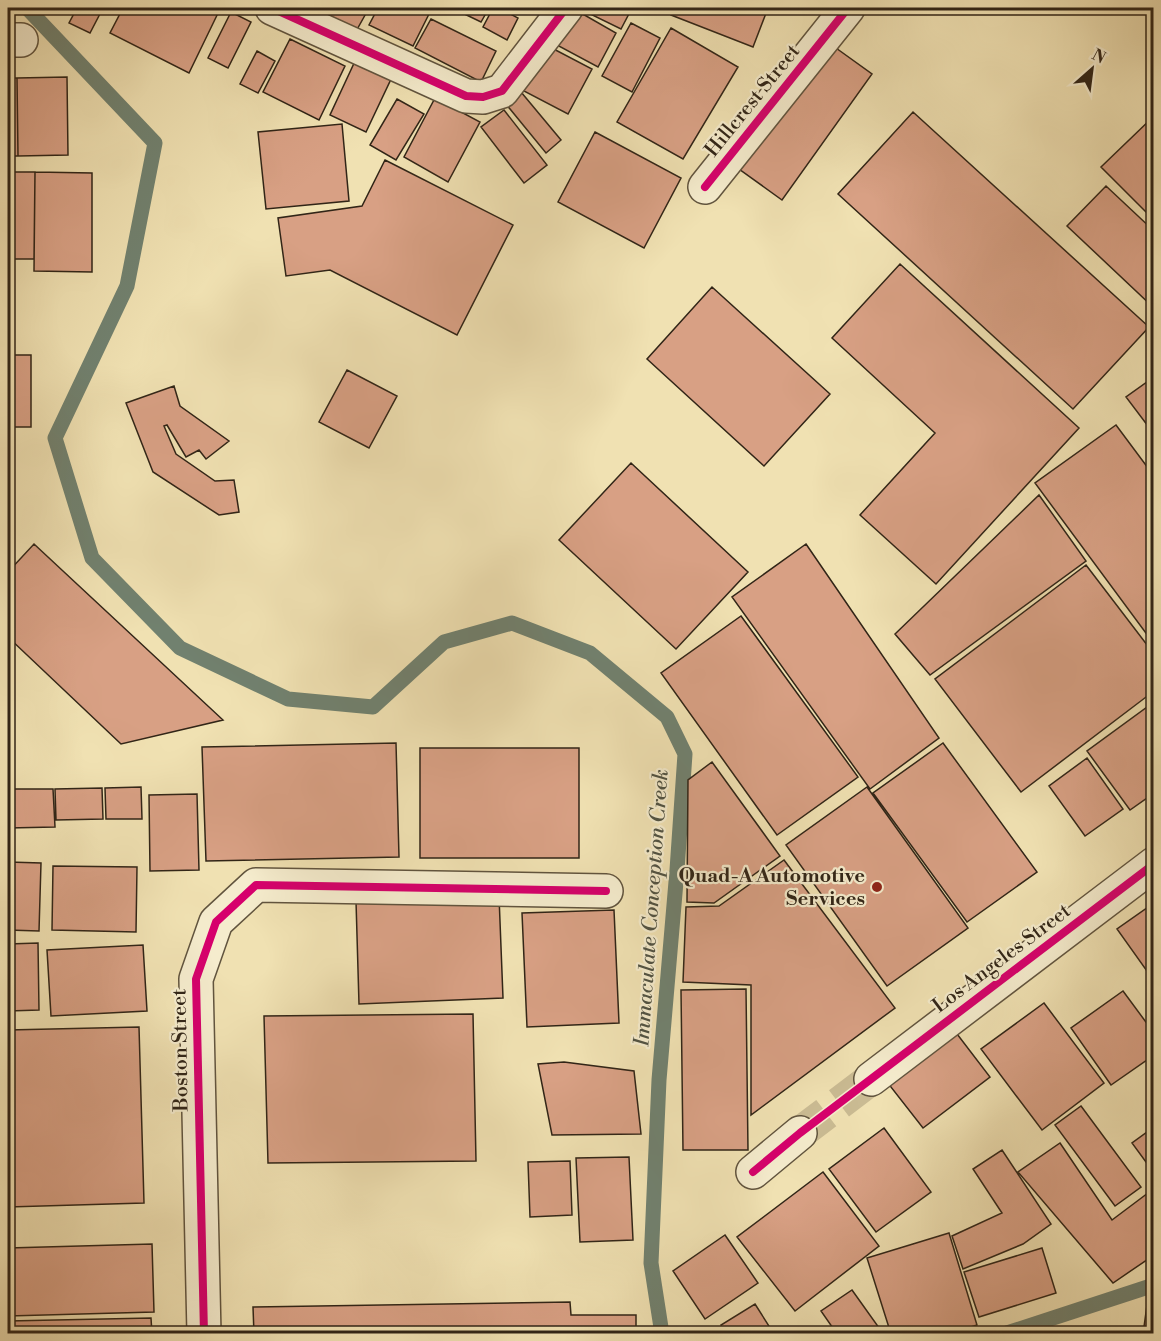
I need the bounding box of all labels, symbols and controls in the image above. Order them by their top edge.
north arrow [1062,39,1122,99]
street label: Hillcrest Street [700,40,806,162]
text: N [1088,45,1109,69]
water label: Immaculate Conception Creek [629,769,675,1048]
place label: Quad-A Automotive Services [679,864,865,912]
marker: Quad-A Automotive Services [870,880,884,894]
street label: Los Angeles Street [928,899,1076,1019]
street label: Boston Street [167,988,195,1113]

